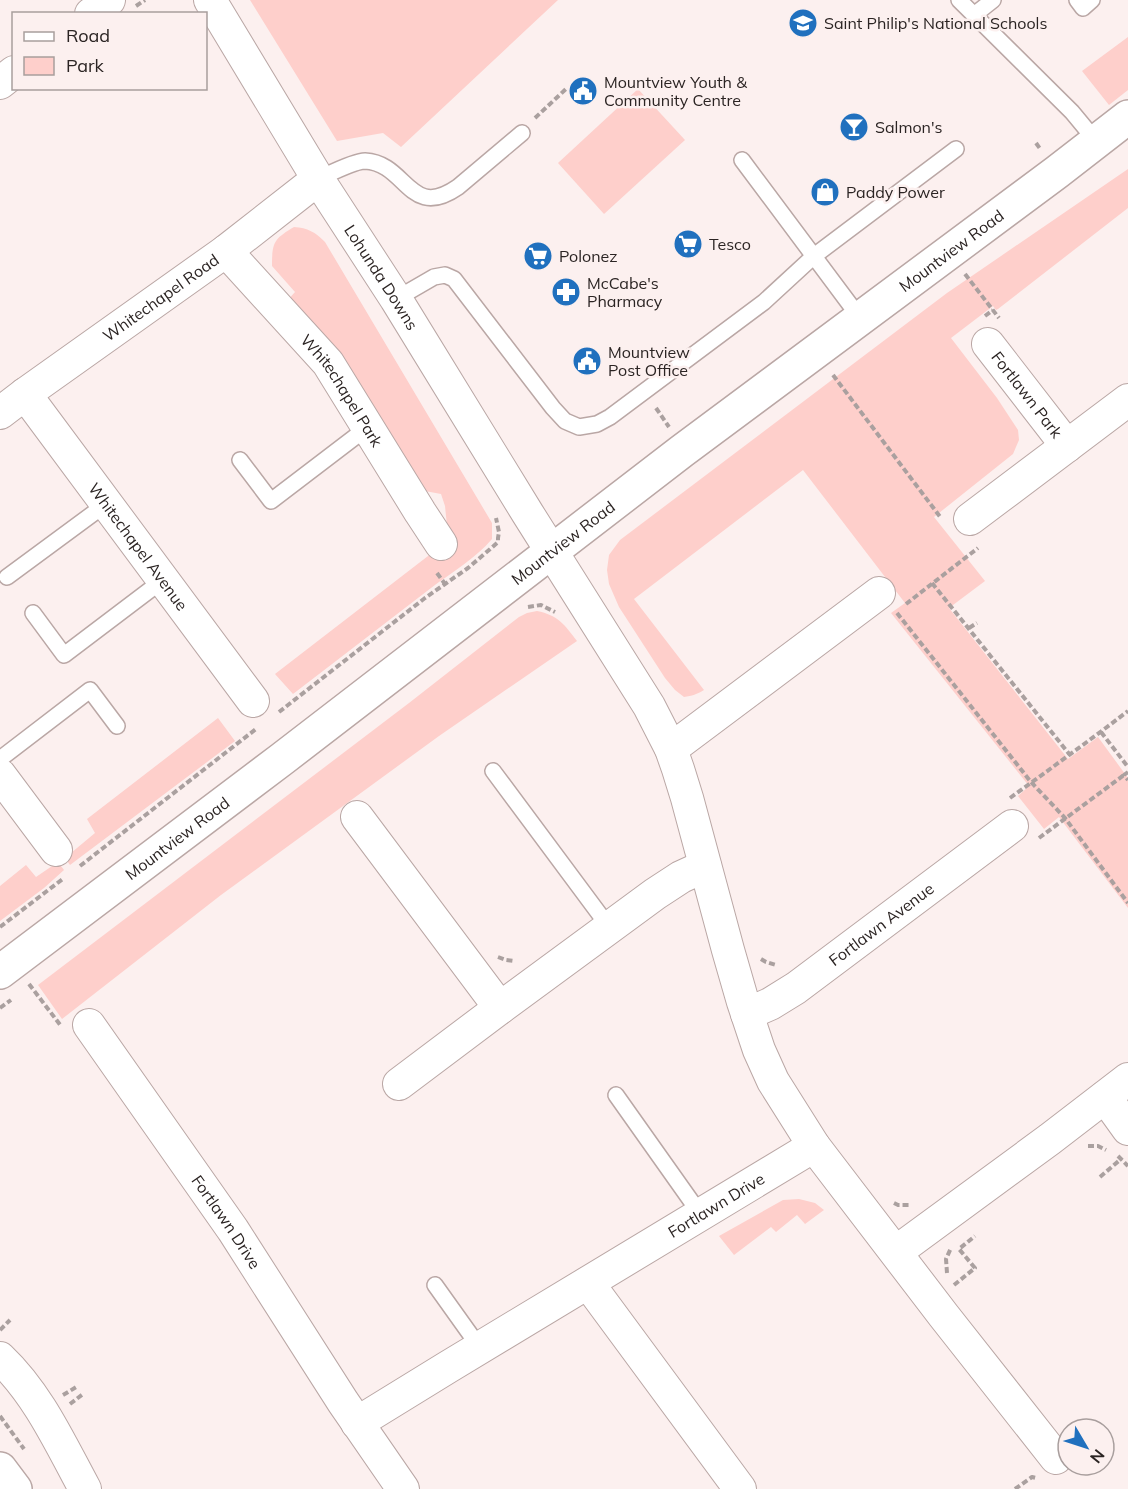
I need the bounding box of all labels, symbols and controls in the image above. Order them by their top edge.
school or university icon: Saint Philip's National Schools [787,7,819,39]
legend [12,12,207,90]
place label: Saint Philip's National Schools [824,13,1047,33]
text: Road [66,24,110,47]
text: Park [66,54,105,77]
place label: Mountview Youth & Community Centre [604,72,747,110]
public building icon: Mountview Youth & Community Centre [567,75,599,107]
bar icon: Salmon's [838,111,870,143]
place label: Salmon's [875,117,942,137]
shop icon: Paddy Power [809,176,841,208]
place label: Paddy Power [846,182,945,202]
street label: Mountview Road [895,205,1008,296]
street label: Lohunda Downs [340,221,423,334]
supermarket icon: Tesco [672,228,704,260]
place label: Tesco [709,234,751,254]
supermarket icon: Polonez [522,240,554,272]
place label: Polonez [559,246,618,266]
street label: Whitechapel Road [99,249,223,345]
place label: McCabe's Pharmacy [587,273,663,311]
pharmacy icon: McCabe's Pharmacy [550,276,582,308]
street label: Whitechapel Park [297,330,388,451]
place label: Mountview Post Office [608,342,690,380]
public building icon: Mountview Post Office [571,345,603,377]
street label: Fortlawn Park [987,347,1067,443]
street label: Whitechapel Avenue [84,479,192,614]
street label: Mountview Road [507,496,619,589]
street label: Mountview Road [121,792,233,884]
street label: Fortlawn Avenue [825,878,938,970]
street label: Fortlawn Drive [664,1168,768,1242]
street label: Fortlawn Drive [187,1171,265,1273]
north arrow [1056,1417,1116,1477]
text: N [1086,1445,1109,1467]

